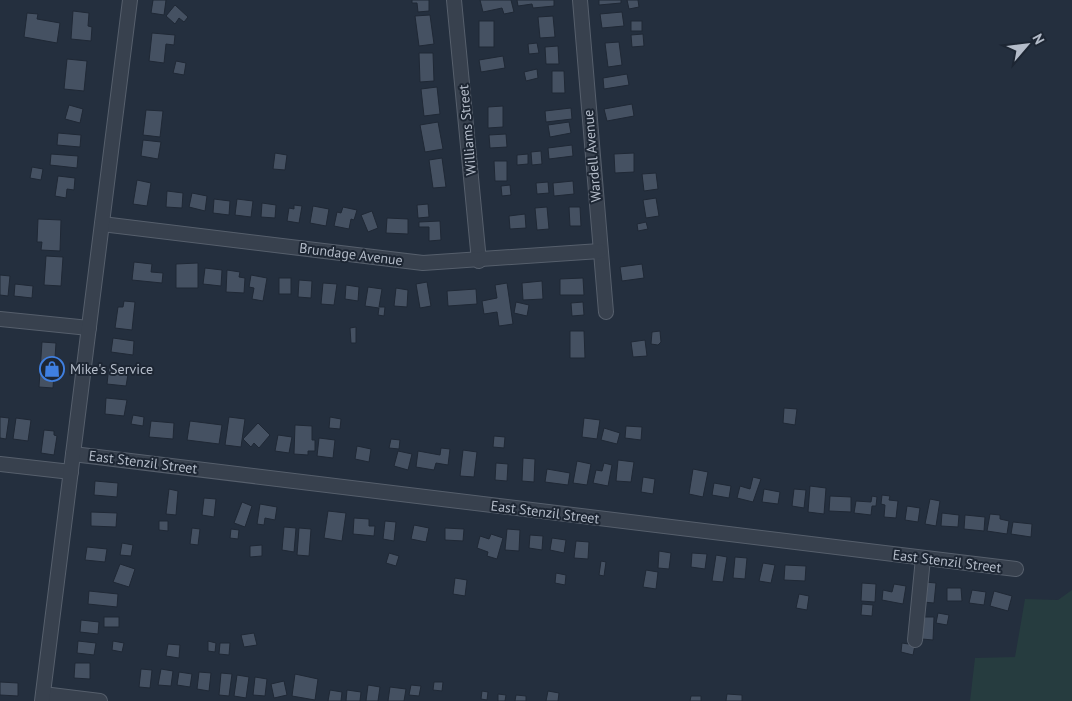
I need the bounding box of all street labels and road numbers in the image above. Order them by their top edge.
street label: Williams Street [454,84,480,176]
street label: Wardell Avenue [579,109,605,203]
street label: Brundage Avenue [298,239,404,269]
street label: East Stenzil Street [88,446,199,478]
street label: East Stenzil Street [490,496,601,528]
street label: East Stenzil Street [892,545,1003,577]

